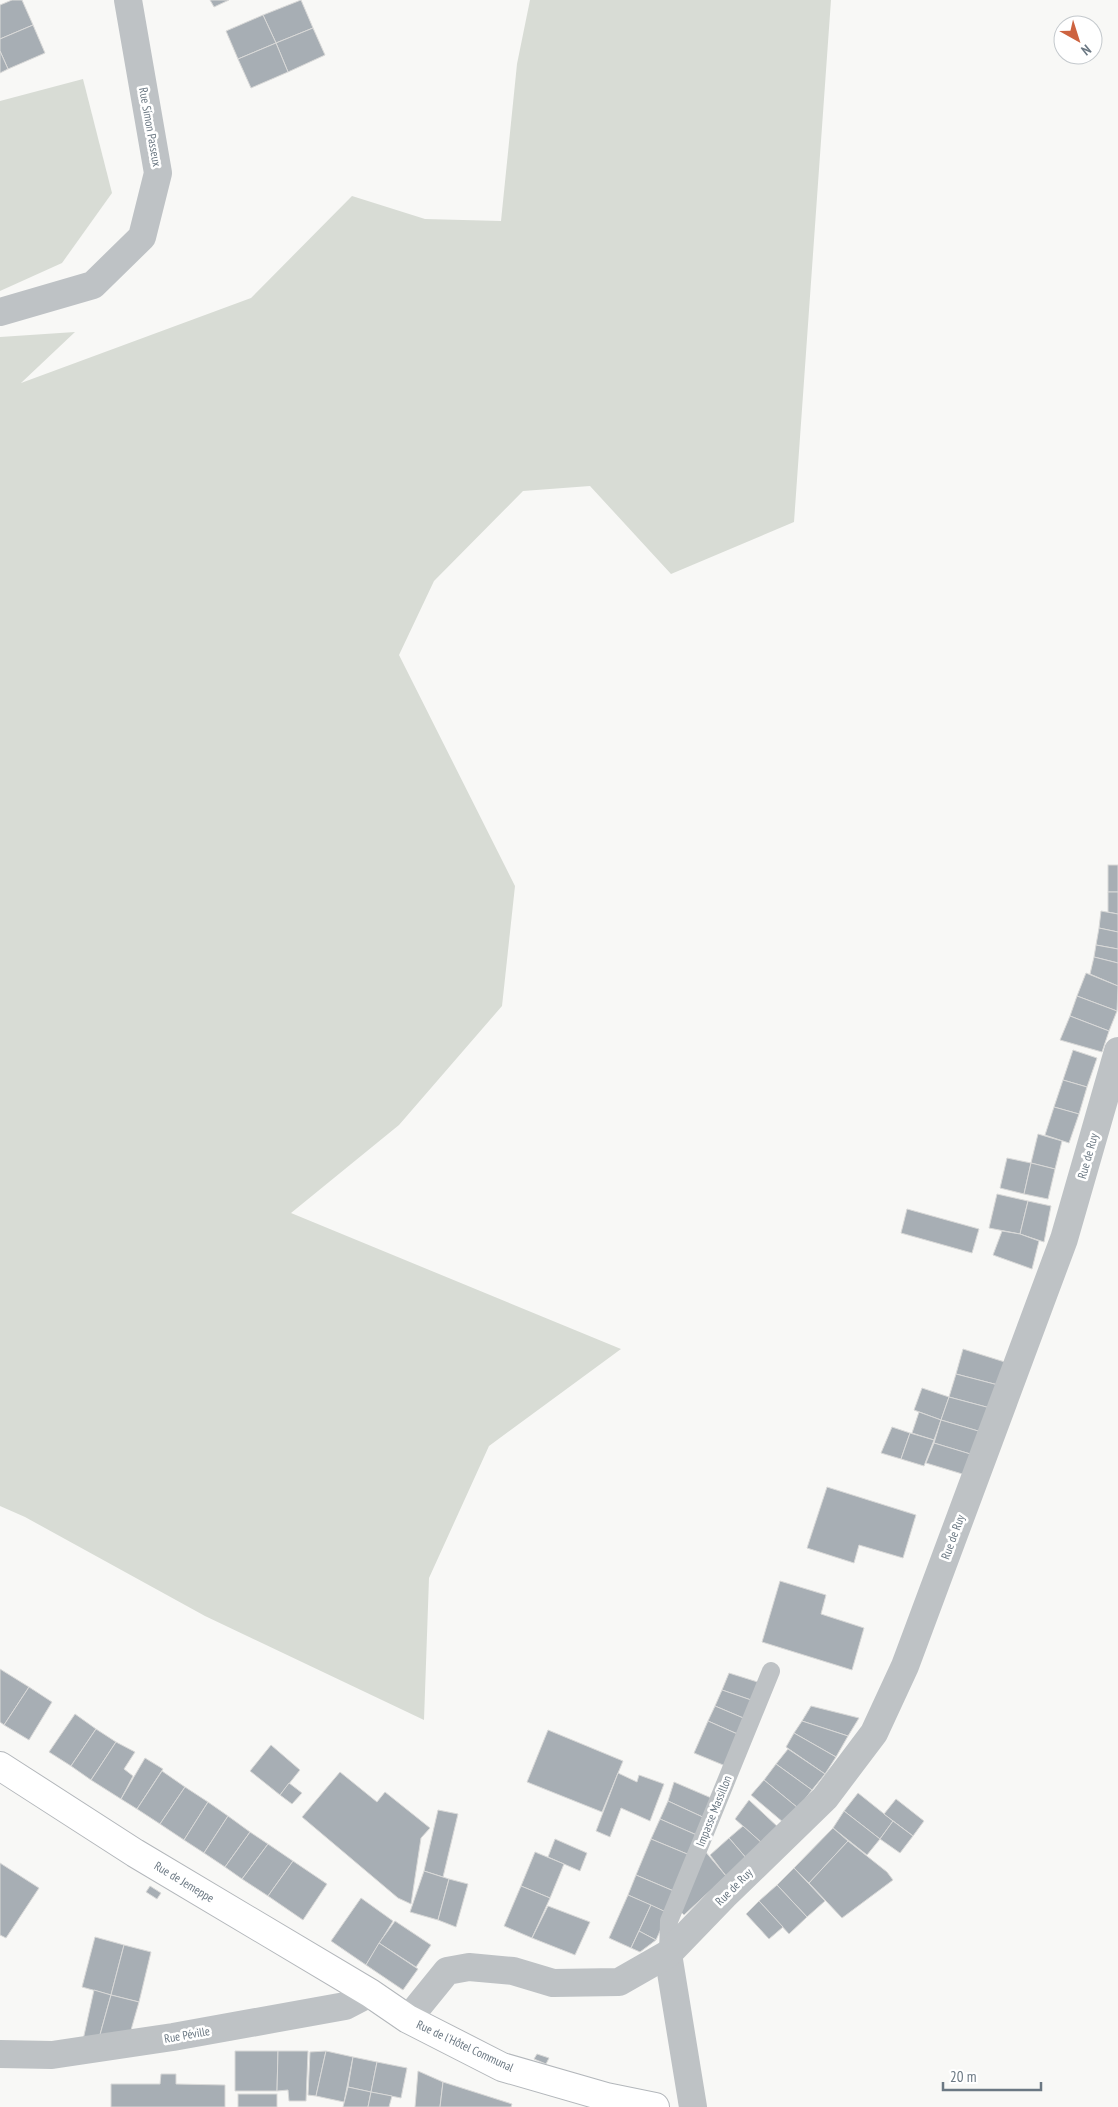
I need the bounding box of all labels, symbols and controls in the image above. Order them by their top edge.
north arrow [1053,15,1103,65]
text: N [1078,41,1095,59]
street label: Rue Simon Passeux [136,86,165,168]
street label: Rue de Ruy [1074,1131,1101,1180]
street label: Rue de Ruy [938,1512,968,1561]
street label: Impasse Massillon [692,1773,735,1849]
street label: Rue de Jemeppe [152,1858,217,1905]
street label: Rue de Ruy [712,1865,756,1908]
street label: Rue de l'Hôtel Communal [414,2016,516,2075]
street label: Rue Péville [163,2023,211,2046]
scale bar [943,2060,1040,2092]
text: 20 m [950,2067,976,2086]

